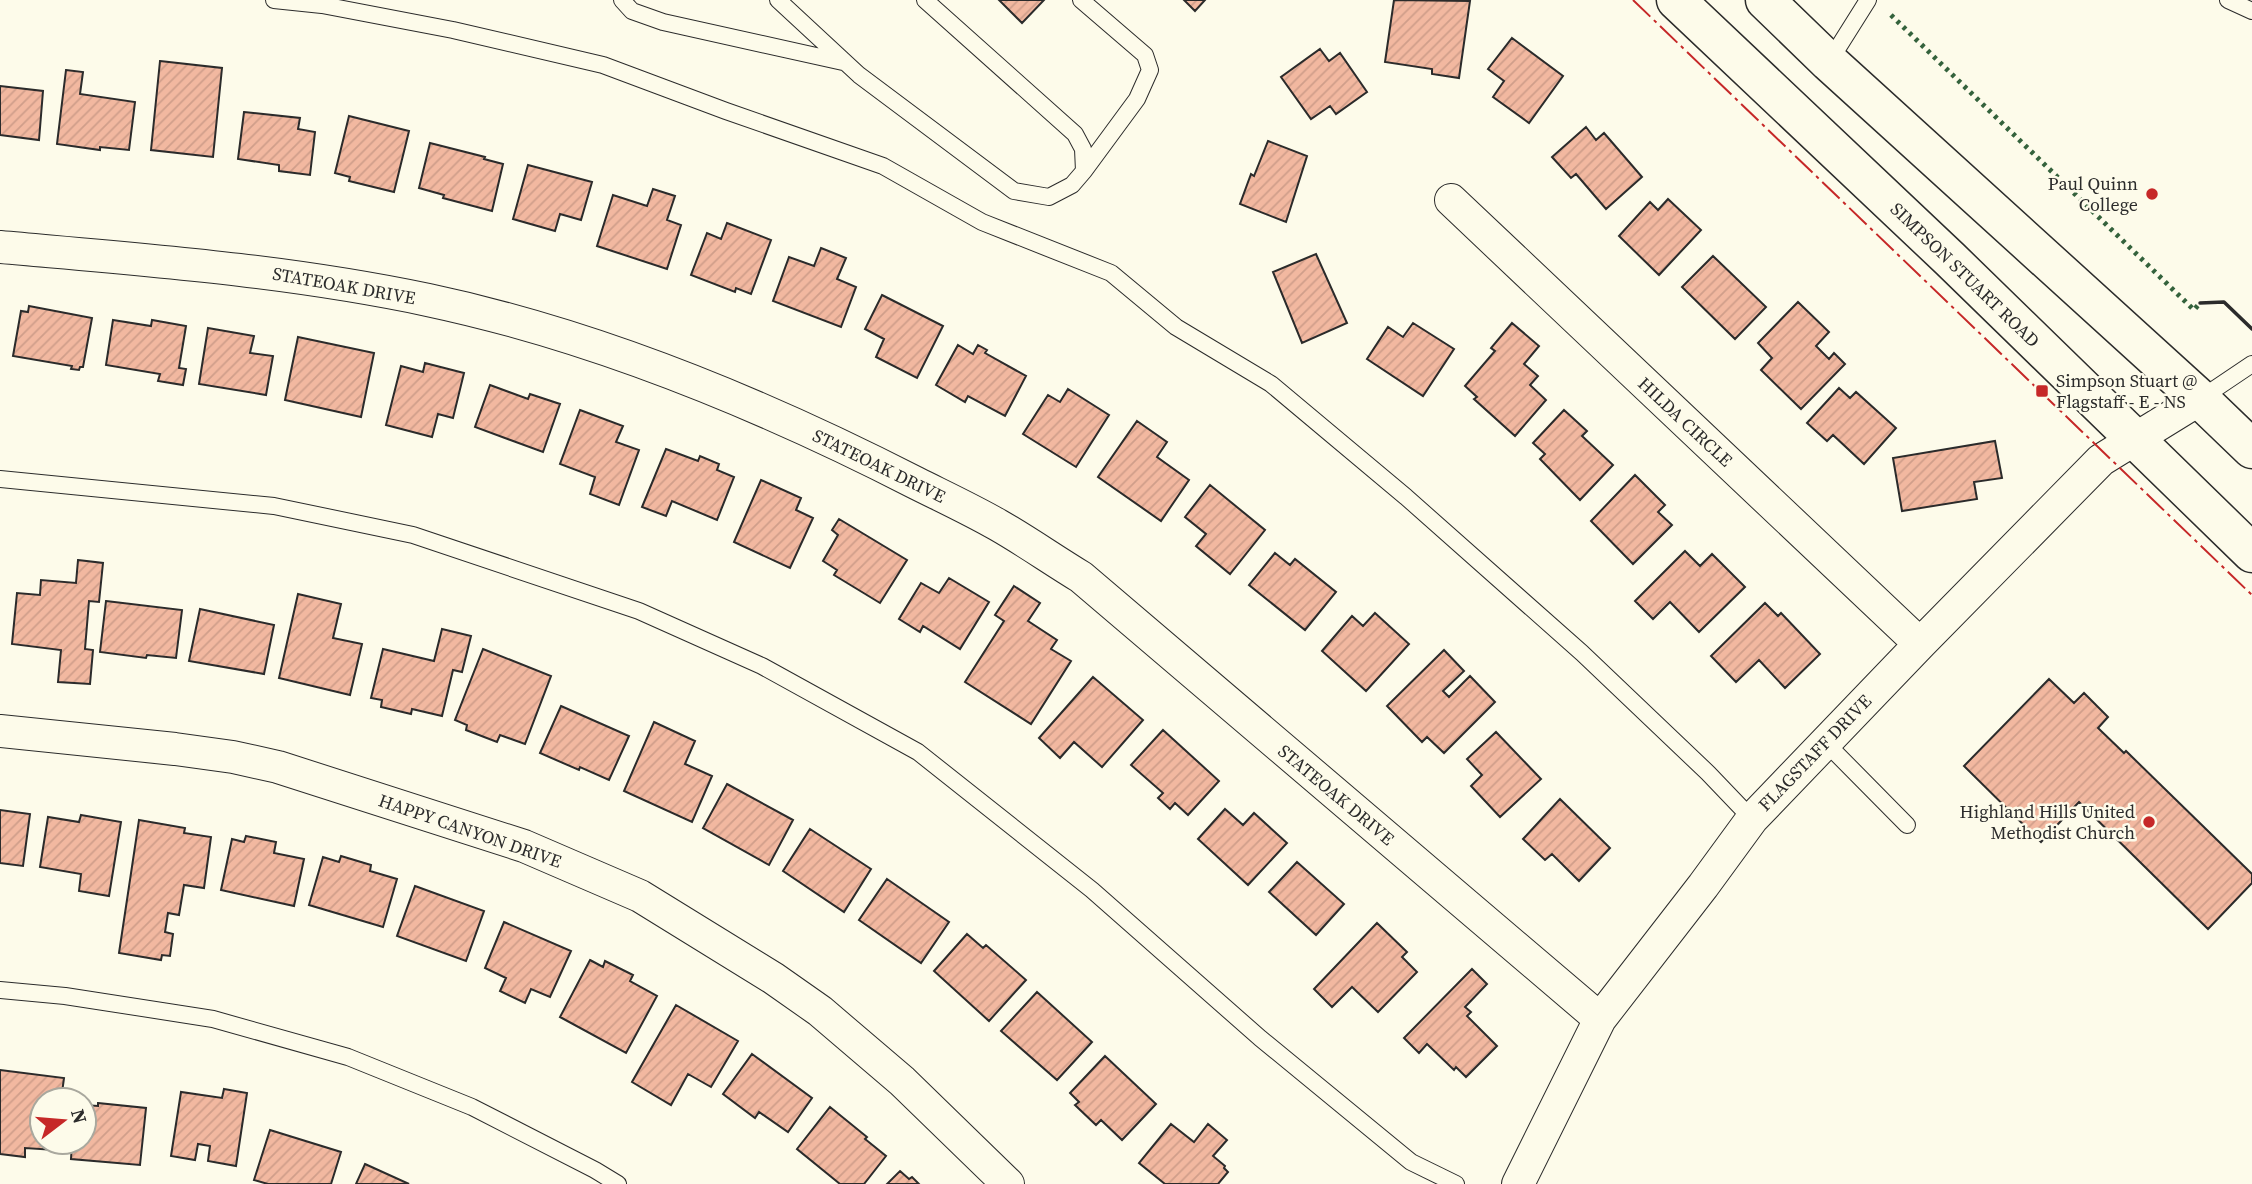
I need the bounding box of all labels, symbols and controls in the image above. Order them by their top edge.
place label: Paul Quinn College [2048,171,2138,217]
marker: Paul Quinn College [2144,186,2160,202]
street label: SIMPSON STUART ROAD [1885,197,2045,353]
street label: STATEOAK DRIVE [271,261,418,310]
place label: Simpson Stuart @ Flagstaff - E - NS [2056,368,2197,414]
street label: HILDA CIRCLE [1633,371,1738,472]
marker: Simpson Stuart @ Flagstaff - E - NS [2034,383,2050,399]
street label: STATEOAK DRIVE [809,423,950,509]
street label: FLAGSTAFF DRIVE [1752,689,1877,817]
street label: STATEOAK DRIVE [1273,738,1400,851]
street label: HAPPY CANYON DRIVE [375,787,565,874]
place label: Highland Hills United Methodist Church [1960,799,2135,845]
marker: Highland Hills United Methodist Church [2141,814,2157,830]
north arrow [28,1086,98,1156]
text: N [65,1106,94,1127]

